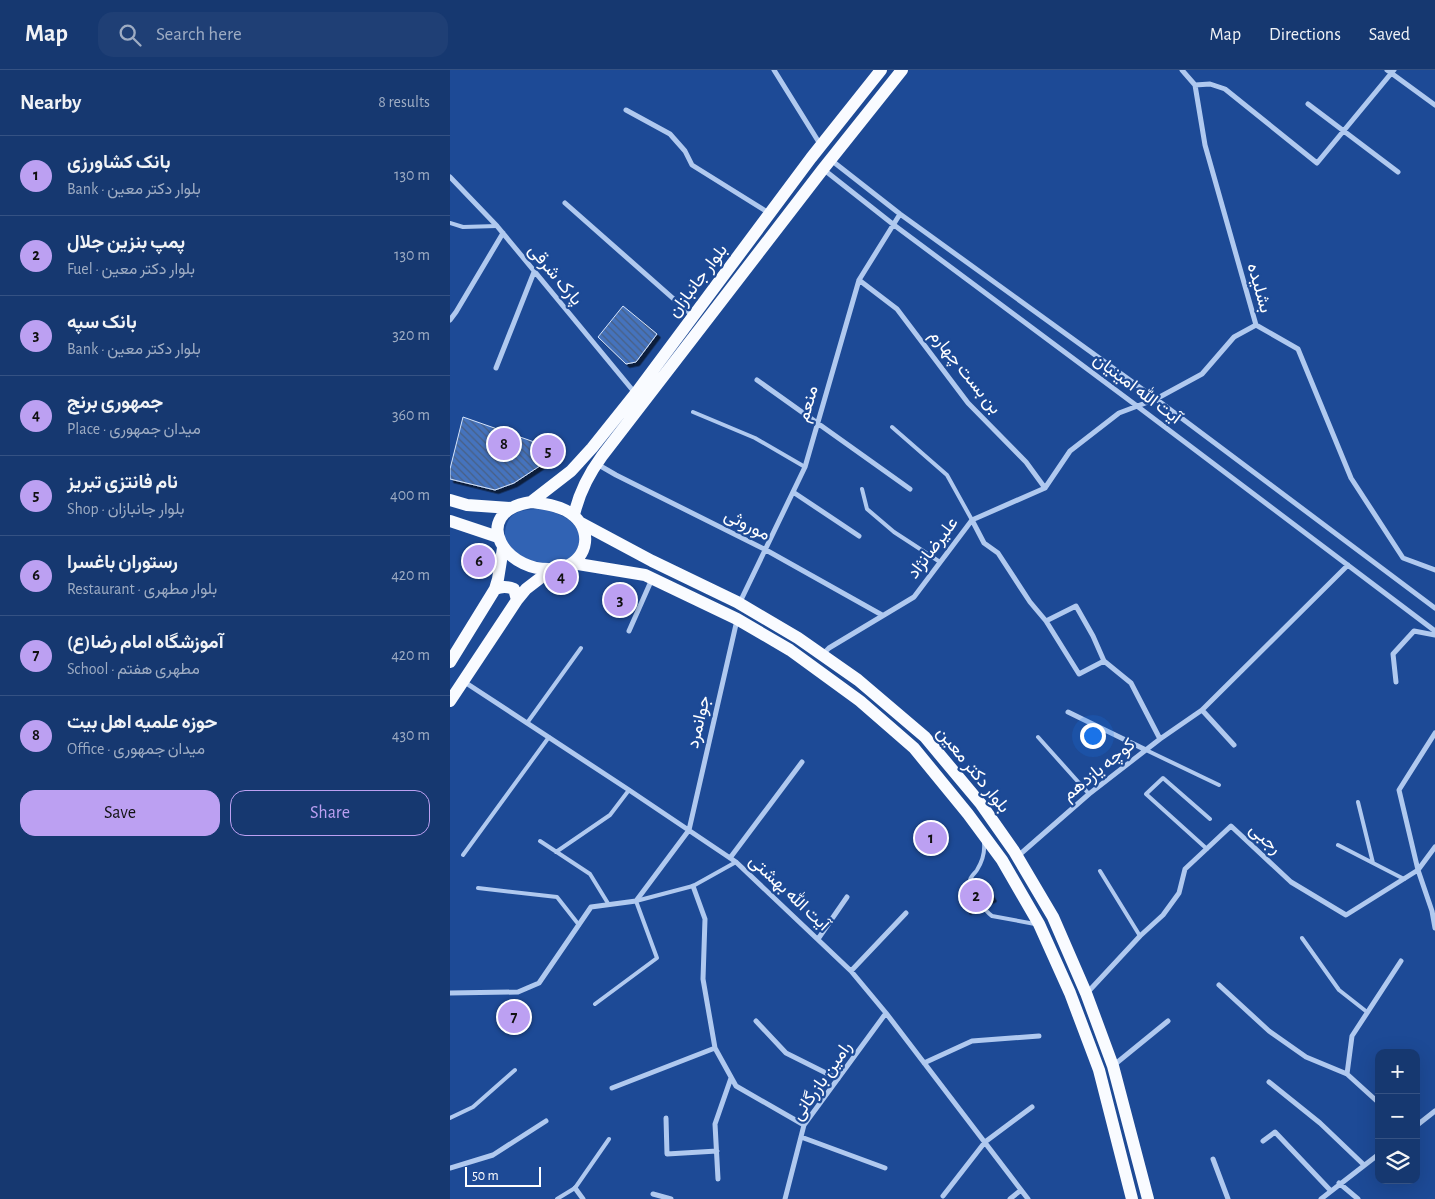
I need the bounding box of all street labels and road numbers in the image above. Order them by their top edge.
street label: پارک شرقی [523,241,585,310]
street label: بلوار جانبازان [665,241,732,322]
street label: بشلیده [1243,261,1275,315]
street label: بن بست چهارم [924,326,1004,419]
street label: آیت الله امینیان [1090,348,1188,429]
street label: منعم [794,384,824,425]
street label: موروثی [721,506,773,545]
street label: علیرضانژاد [904,514,963,583]
street label: جوانمرد [684,694,715,750]
street label: بلوار دکتر معین [932,723,1013,817]
street label: کوچه یازدهم [1059,735,1140,806]
street label: رجبی [1245,820,1284,859]
street label: آیت الله بهشتی [745,849,836,937]
street label: رامین بازرگانی [788,1038,856,1124]

